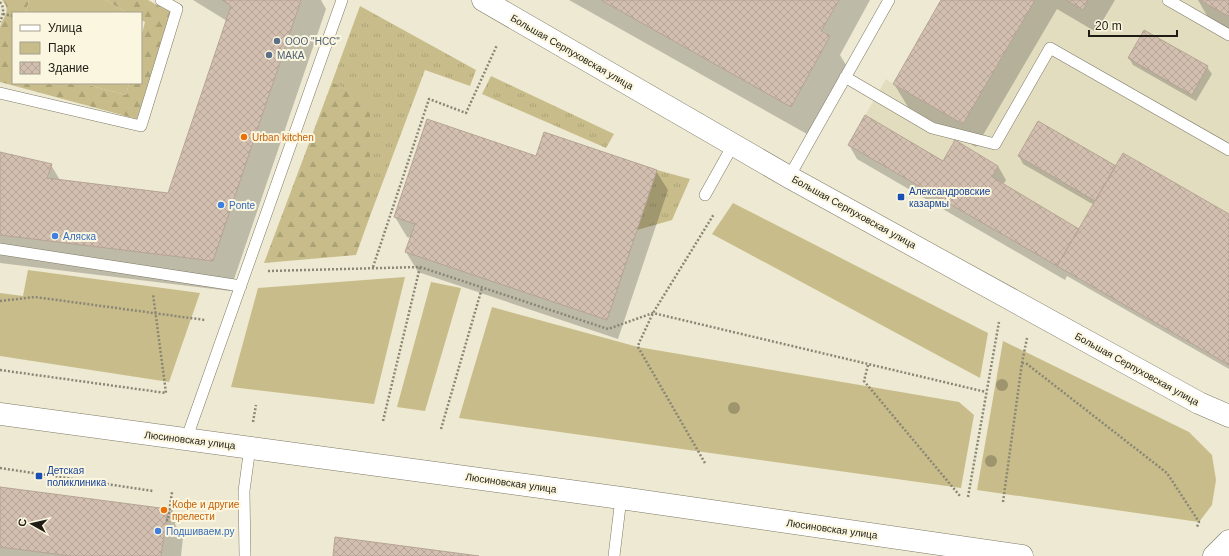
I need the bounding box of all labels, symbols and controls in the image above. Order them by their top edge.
legend [12,12,142,84]
street label: Большая Серпуховская улица [509,12,636,92]
scale bar [1089,12,1177,38]
text: 20 m [1095,19,1122,33]
text: Улица [48,21,82,35]
marker: ООО "НСС" [272,36,282,46]
place label: ООО "НСС" [285,36,340,47]
text: Парк [48,41,76,55]
marker: МАКА [264,50,274,60]
place label: МАКА [277,50,305,61]
text: Здание [48,61,89,75]
marker: Urban kitchen [239,132,249,142]
place label: Urban kitchen [252,132,314,143]
street label: Большая Серпуховская улица [790,173,918,251]
place label: Александровские казармы [909,186,991,209]
marker: Александровские казармы [896,192,906,202]
marker: Ponte [216,200,226,210]
place label: Ponte [229,200,256,211]
marker: Аляска [50,231,60,241]
place label: Аляска [63,231,97,242]
street label: Большая Серпуховская улица [1073,330,1201,408]
street label: Люсиновская улица [144,429,237,451]
place label: Детская поликлиника [47,465,107,488]
marker: Детская поликлиника [34,471,44,481]
street label: Люсиновская улица [465,471,558,495]
place label: Кофе и другие прелести [172,499,240,522]
north arrow [12,504,52,544]
marker: Кофе и другие прелести [159,505,169,515]
street label: Люсиновская улица [786,517,879,541]
text: С [16,518,29,527]
marker: Подшиваем.ру [153,526,163,536]
place label: Подшиваем.ру [166,526,234,537]

